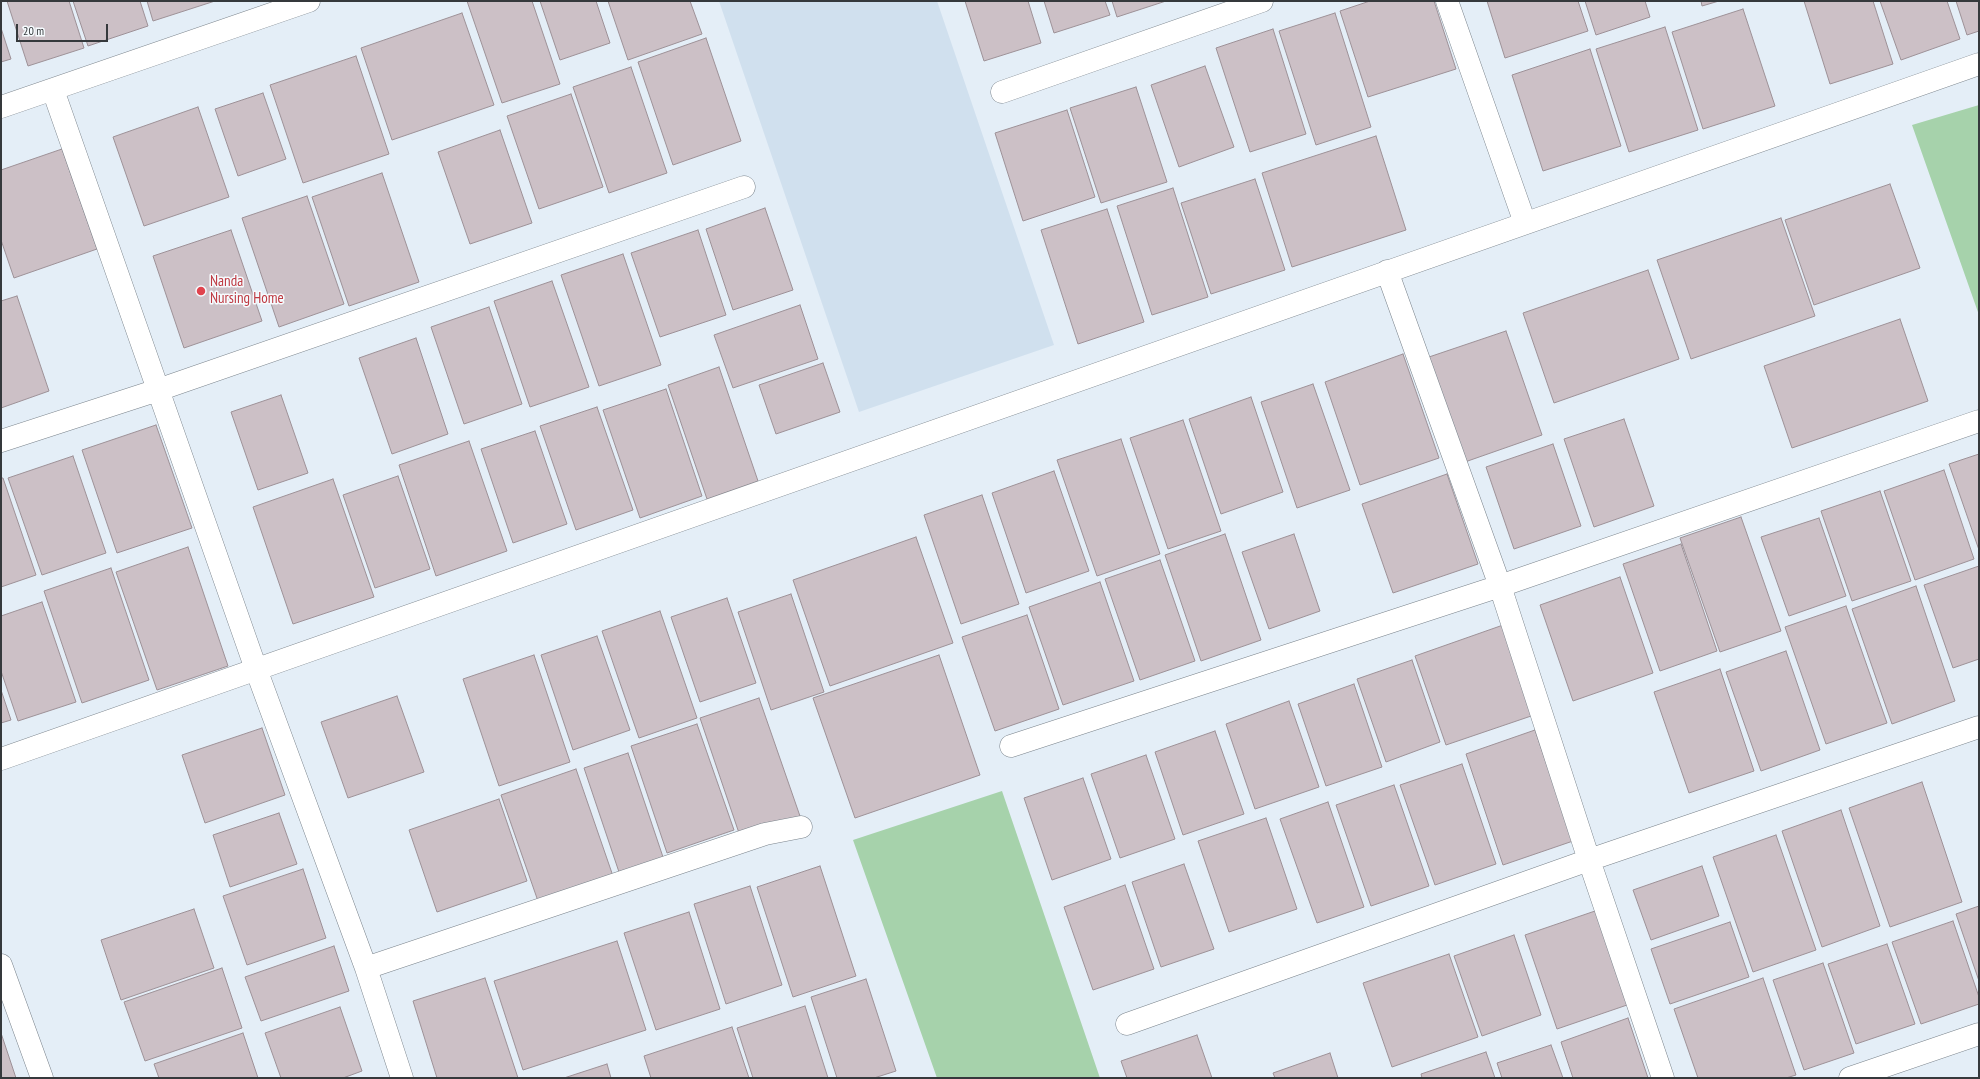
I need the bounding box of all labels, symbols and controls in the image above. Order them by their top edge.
scale bar [18,16,110,42]
text: 20 m [23,23,44,38]
place label: Nanda Nursing Home [210,273,284,308]
marker: Nanda Nursing Home [195,285,207,297]

